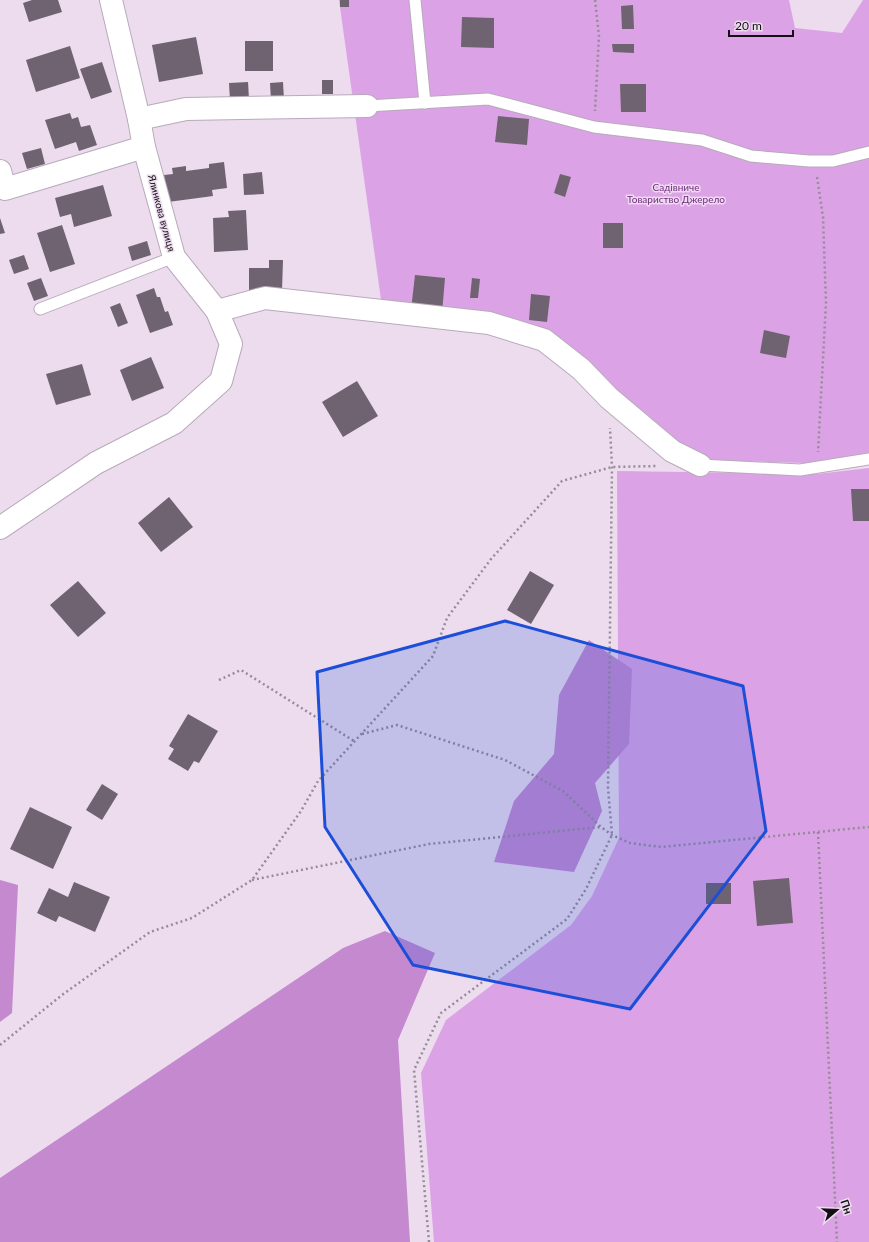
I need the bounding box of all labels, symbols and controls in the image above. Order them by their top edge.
scale bar [729,12,793,38]
text: 20 m [735,18,762,33]
street label: Ялинкова вулиця [146,172,178,253]
park label: Садівниче Товариство Джерело [627,181,725,205]
north arrow [817,1190,857,1230]
text: Пн [838,1198,855,1216]

